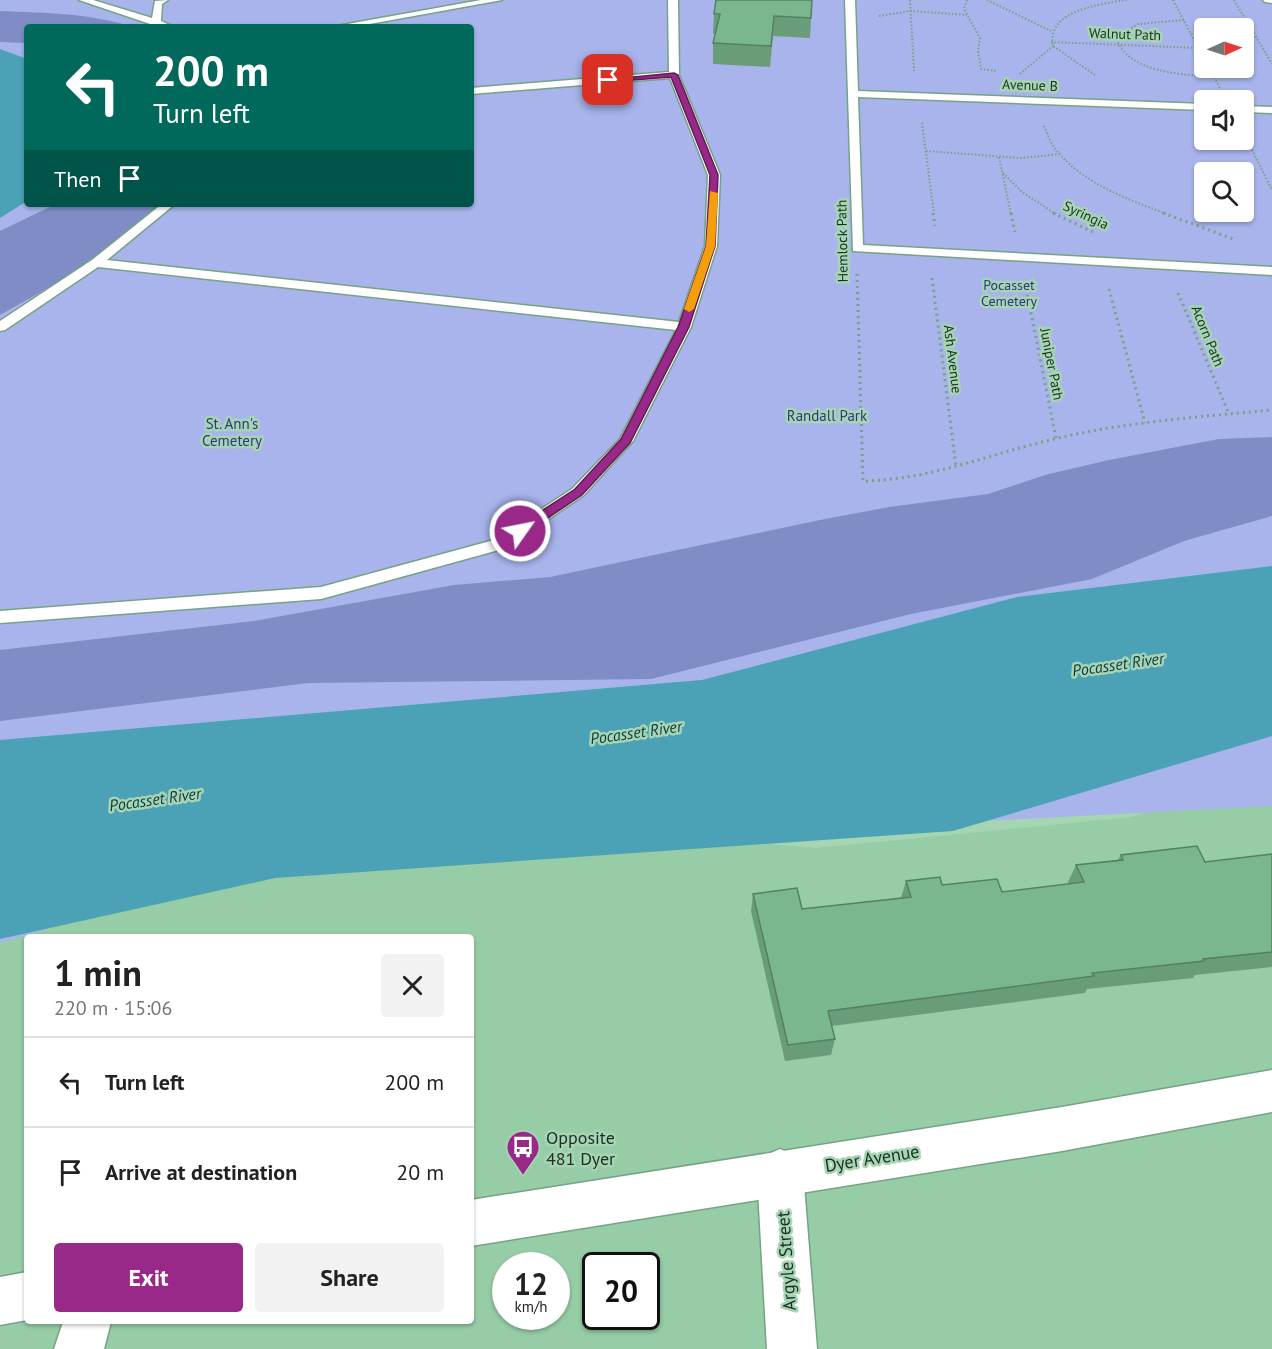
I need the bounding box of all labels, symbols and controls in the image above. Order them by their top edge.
north arrow [1194,18,1254,78]
map controls [1194,18,1254,222]
street label: Walnut Path [1088,24,1162,44]
text: 200 m [153,43,269,98]
icon: left [54,48,132,126]
pin [582,54,633,105]
icon: arrive [591,63,624,96]
street label: Avenue B [1002,75,1058,95]
button: sound [1194,90,1254,150]
text: Turn left [153,96,250,130]
icon: arrive [113,162,146,195]
button: search [1194,162,1254,222]
text: Then [54,165,101,193]
street label: Syringia [1060,197,1112,233]
street label: Hemlock Path [832,200,852,282]
park label: Pocasset Cemetery [981,276,1038,310]
street label: Acorn Path [1188,303,1228,369]
street label: Ash Avenue [940,324,966,394]
street label: Juniper Path [1036,326,1068,402]
park label: Randall Park [787,406,868,425]
park label: St. Ann's Cemetery [202,414,262,450]
position arrow [488,499,552,563]
water label: Pocasset River [1071,647,1167,680]
water label: Pocasset River [589,715,685,748]
water label: Pocasset River [108,782,204,815]
text: 1 min [54,949,142,996]
button: close [381,954,444,1017]
text: 220 m · 15:06 [54,995,172,1021]
icon: left [54,1066,87,1099]
text: Turn left [105,1068,185,1096]
text: 200 m [384,1068,444,1096]
place label: Opposite 481 Dyer [546,1126,615,1170]
bus stop icon: Opposite 481 Dyer [505,1129,541,1176]
street label: Dyer Avenue [823,1139,921,1177]
icon: arrive [54,1156,87,1189]
text: Arrive at destination [105,1158,297,1186]
text: 20 m [396,1158,444,1186]
street label: Argyle Street [771,1210,801,1312]
button: Exit [54,1243,243,1312]
button: Share [255,1243,444,1312]
speed limit sign: 20 [582,1252,660,1330]
text: 12 [514,1264,548,1303]
text: km/h [515,1297,547,1316]

